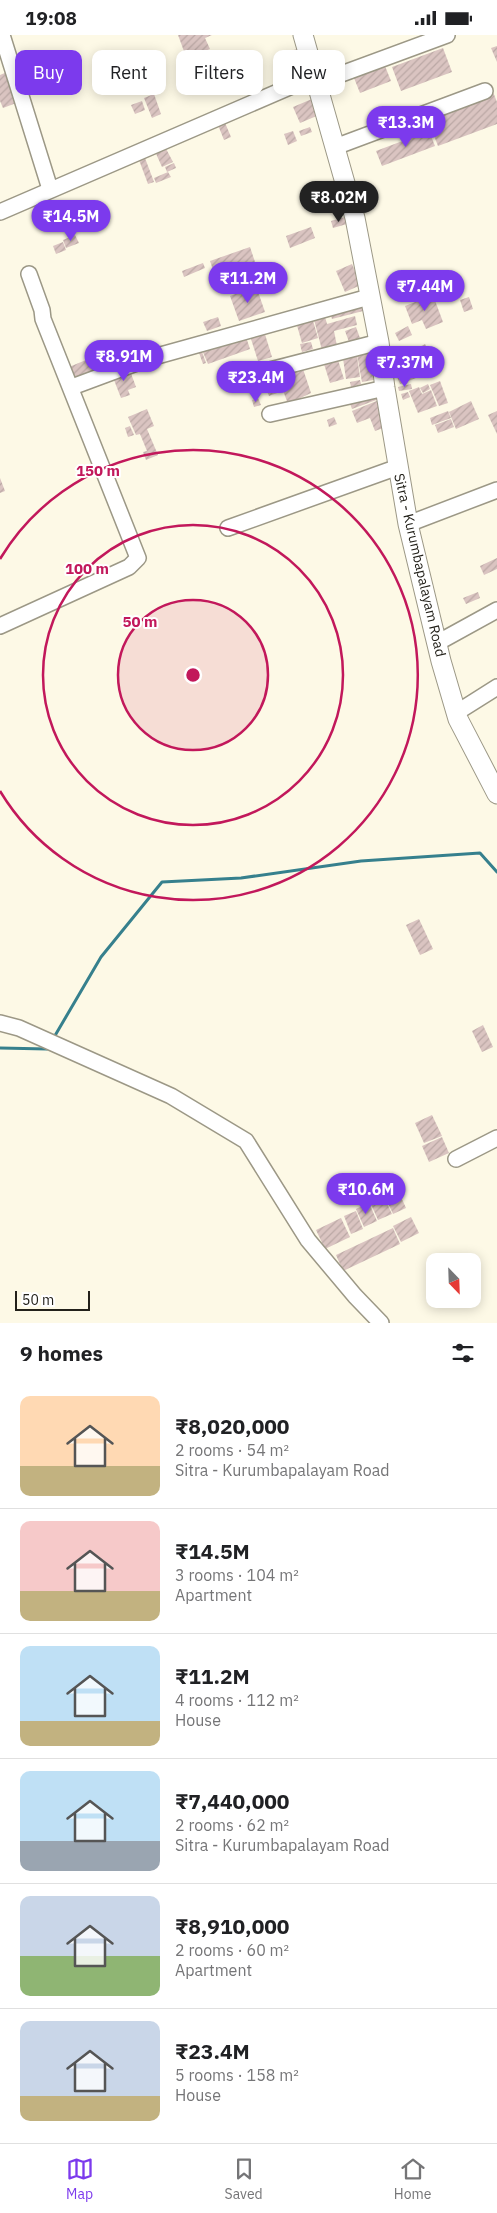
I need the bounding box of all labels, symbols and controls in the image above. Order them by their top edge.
text: 19:08 [25,6,77,30]
chip: Buy [15,50,82,95]
chip: Rent [92,50,166,95]
chip: Filters [176,50,263,95]
chip: New [273,50,345,95]
pin: ₹13.3M [365,105,447,148]
text: ₹13.3M [378,112,434,132]
pin: ₹8.02M [298,181,380,223]
text: ₹8.02M [311,187,367,207]
pin: ₹14.5M [30,199,112,242]
text: ₹14.5M [43,206,99,226]
pin: ₹11.2M [207,261,289,304]
text: ₹11.2M [220,268,276,288]
pin: ₹7.44M [384,269,466,312]
text: ₹7.44M [397,276,453,296]
pin: ₹8.91M [83,339,165,382]
pin: ₹7.37M [364,345,446,388]
text: ₹8.91M [96,346,152,366]
text: ₹7.37M [377,352,433,372]
pin: ₹23.4M [215,361,297,403]
text: ₹23.4M [228,367,284,387]
text: 150 m [76,461,120,480]
street label: Sitra - Kurumbapalayam Road [390,472,450,658]
text: 100 m [65,559,109,578]
text: 50 m [123,612,157,631]
centre of rings [184,666,202,684]
pin: ₹10.6M [325,1173,407,1215]
text: ₹10.6M [338,1179,394,1199]
north arrow [426,1253,481,1307]
map controls [426,1253,481,1308]
scale bar [15,1288,90,1311]
text: 50 m [22,1291,54,1309]
text: 9 homes [20,1339,103,1367]
icon: filters [449,1339,477,1367]
text: ₹8,020,000 [175,1412,289,1440]
icon: home [60,1416,120,1476]
text: 2 rooms · 54 m² [175,1440,289,1460]
text: Sitra - Kurumbapalayam Road [175,1460,390,1480]
text: ₹14.5M [175,1537,250,1565]
icon: home [60,1541,120,1601]
text: 3 rooms · 104 m² [175,1565,299,1585]
text: Apartment [175,1585,252,1605]
text: ₹11.2M [175,1662,250,1690]
icon: home [60,1666,120,1726]
text: 4 rooms · 112 m² [175,1690,299,1710]
text: House [175,1710,221,1730]
text: ₹7,440,000 [175,1787,289,1815]
icon: home [60,1791,120,1851]
text: 2 rooms · 62 m² [175,1815,289,1835]
text: Sitra - Kurumbapalayam Road [175,1835,390,1855]
text: ₹8,910,000 [175,1912,289,1940]
icon: home [60,1916,120,1976]
text: 2 rooms · 60 m² [175,1940,289,1960]
text: Apartment [175,1960,252,1980]
text: ₹23.4M [175,2037,250,2065]
icon: home [60,2041,120,2101]
text: 5 rooms · 158 m² [175,2065,299,2085]
text: House [175,2085,221,2105]
tab: Map [66,2155,94,2203]
tab: Saved [225,2155,263,2203]
tab: Home [394,2155,431,2203]

